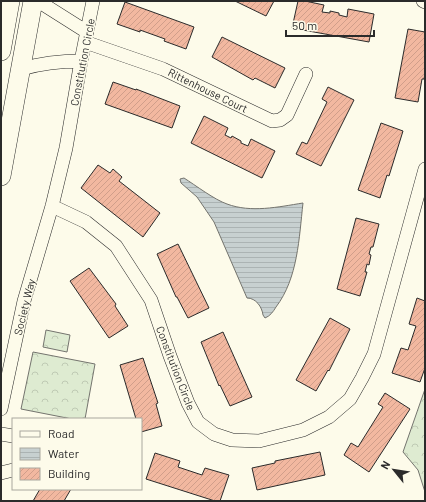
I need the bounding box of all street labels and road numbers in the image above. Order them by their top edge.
street label: Constitution Circle [67,17,97,107]
street label: Rittenhouse Court [166,65,250,115]
street label: Society Way [11,277,37,337]
street label: Constitution Circle [154,324,198,412]

